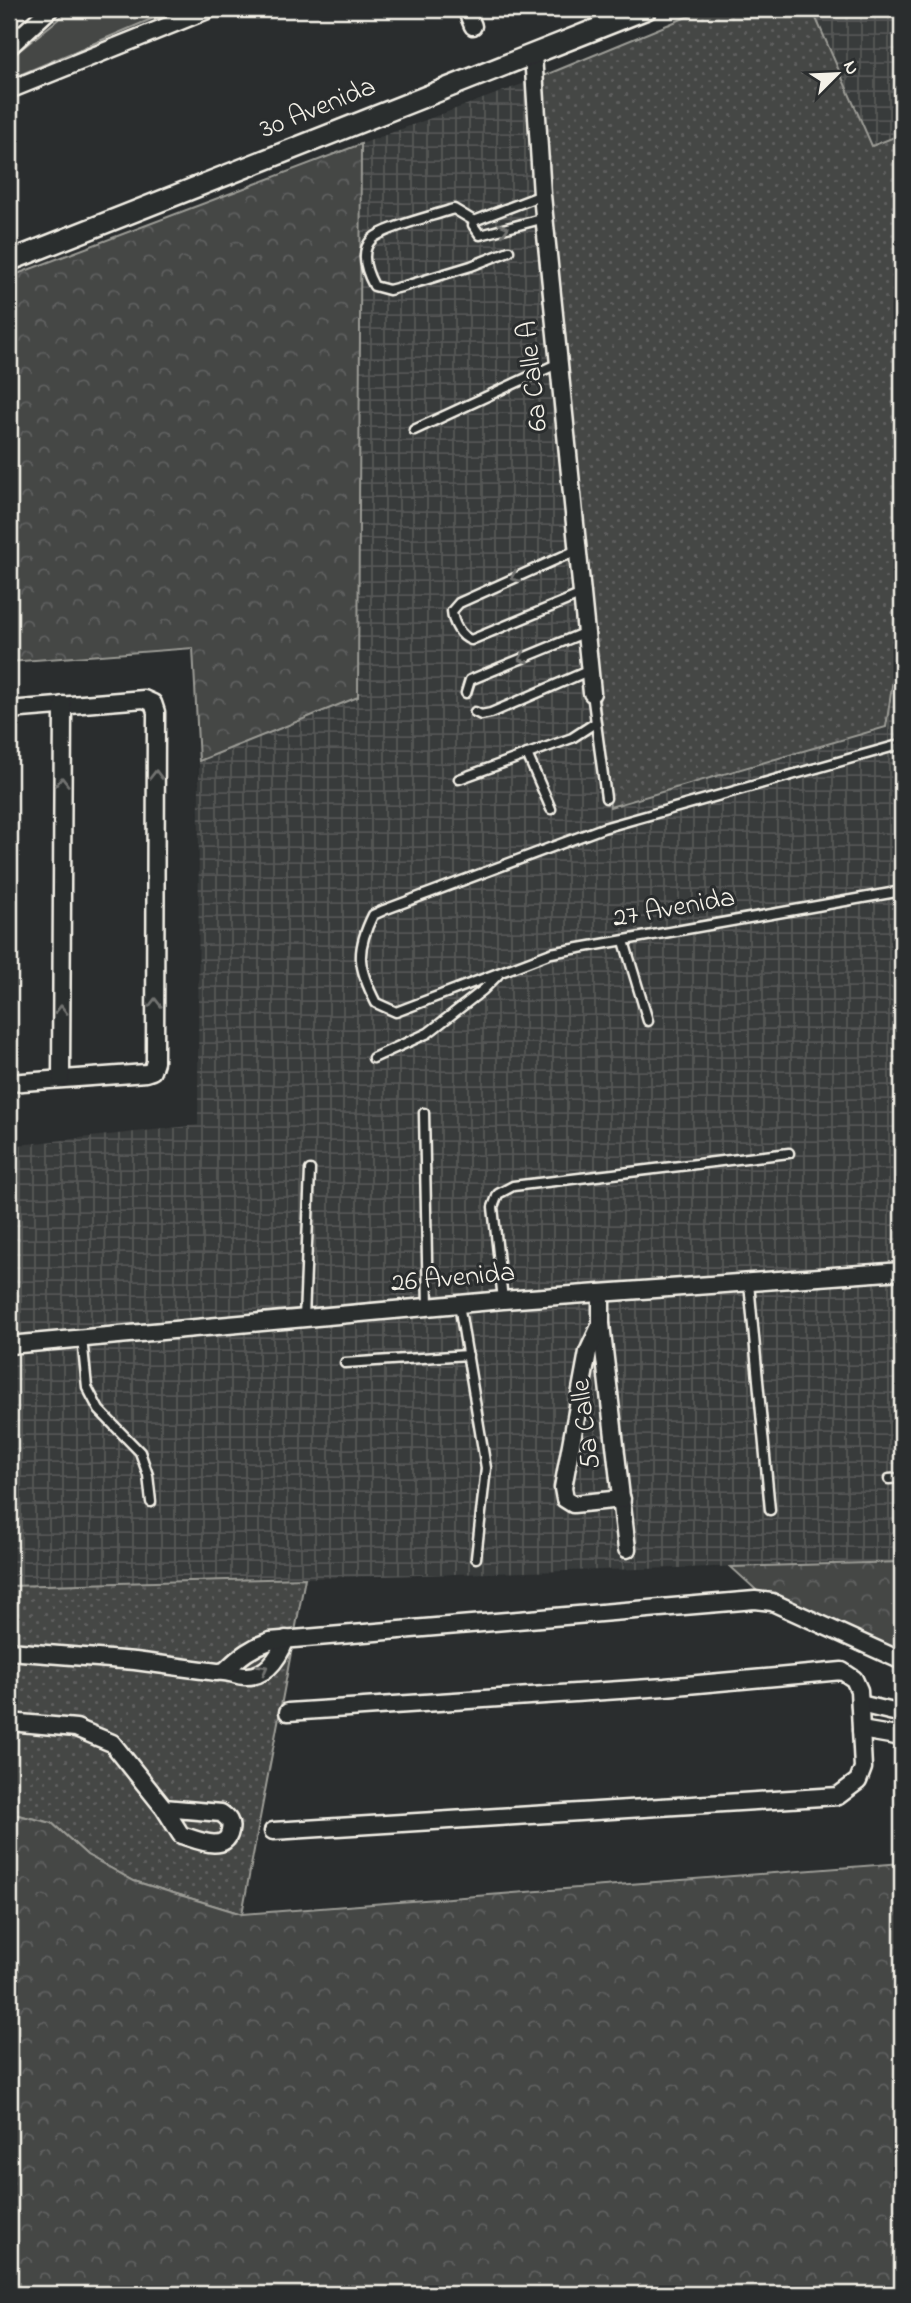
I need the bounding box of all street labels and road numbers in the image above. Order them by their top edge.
street label: 30 Avenida [254,67,382,151]
street label: 6a Calle A [508,319,560,433]
street label: 27 Avenida [610,878,738,940]
street label: 26 Avenida [389,1253,517,1305]
street label: 5a Calle [561,1376,613,1471]

